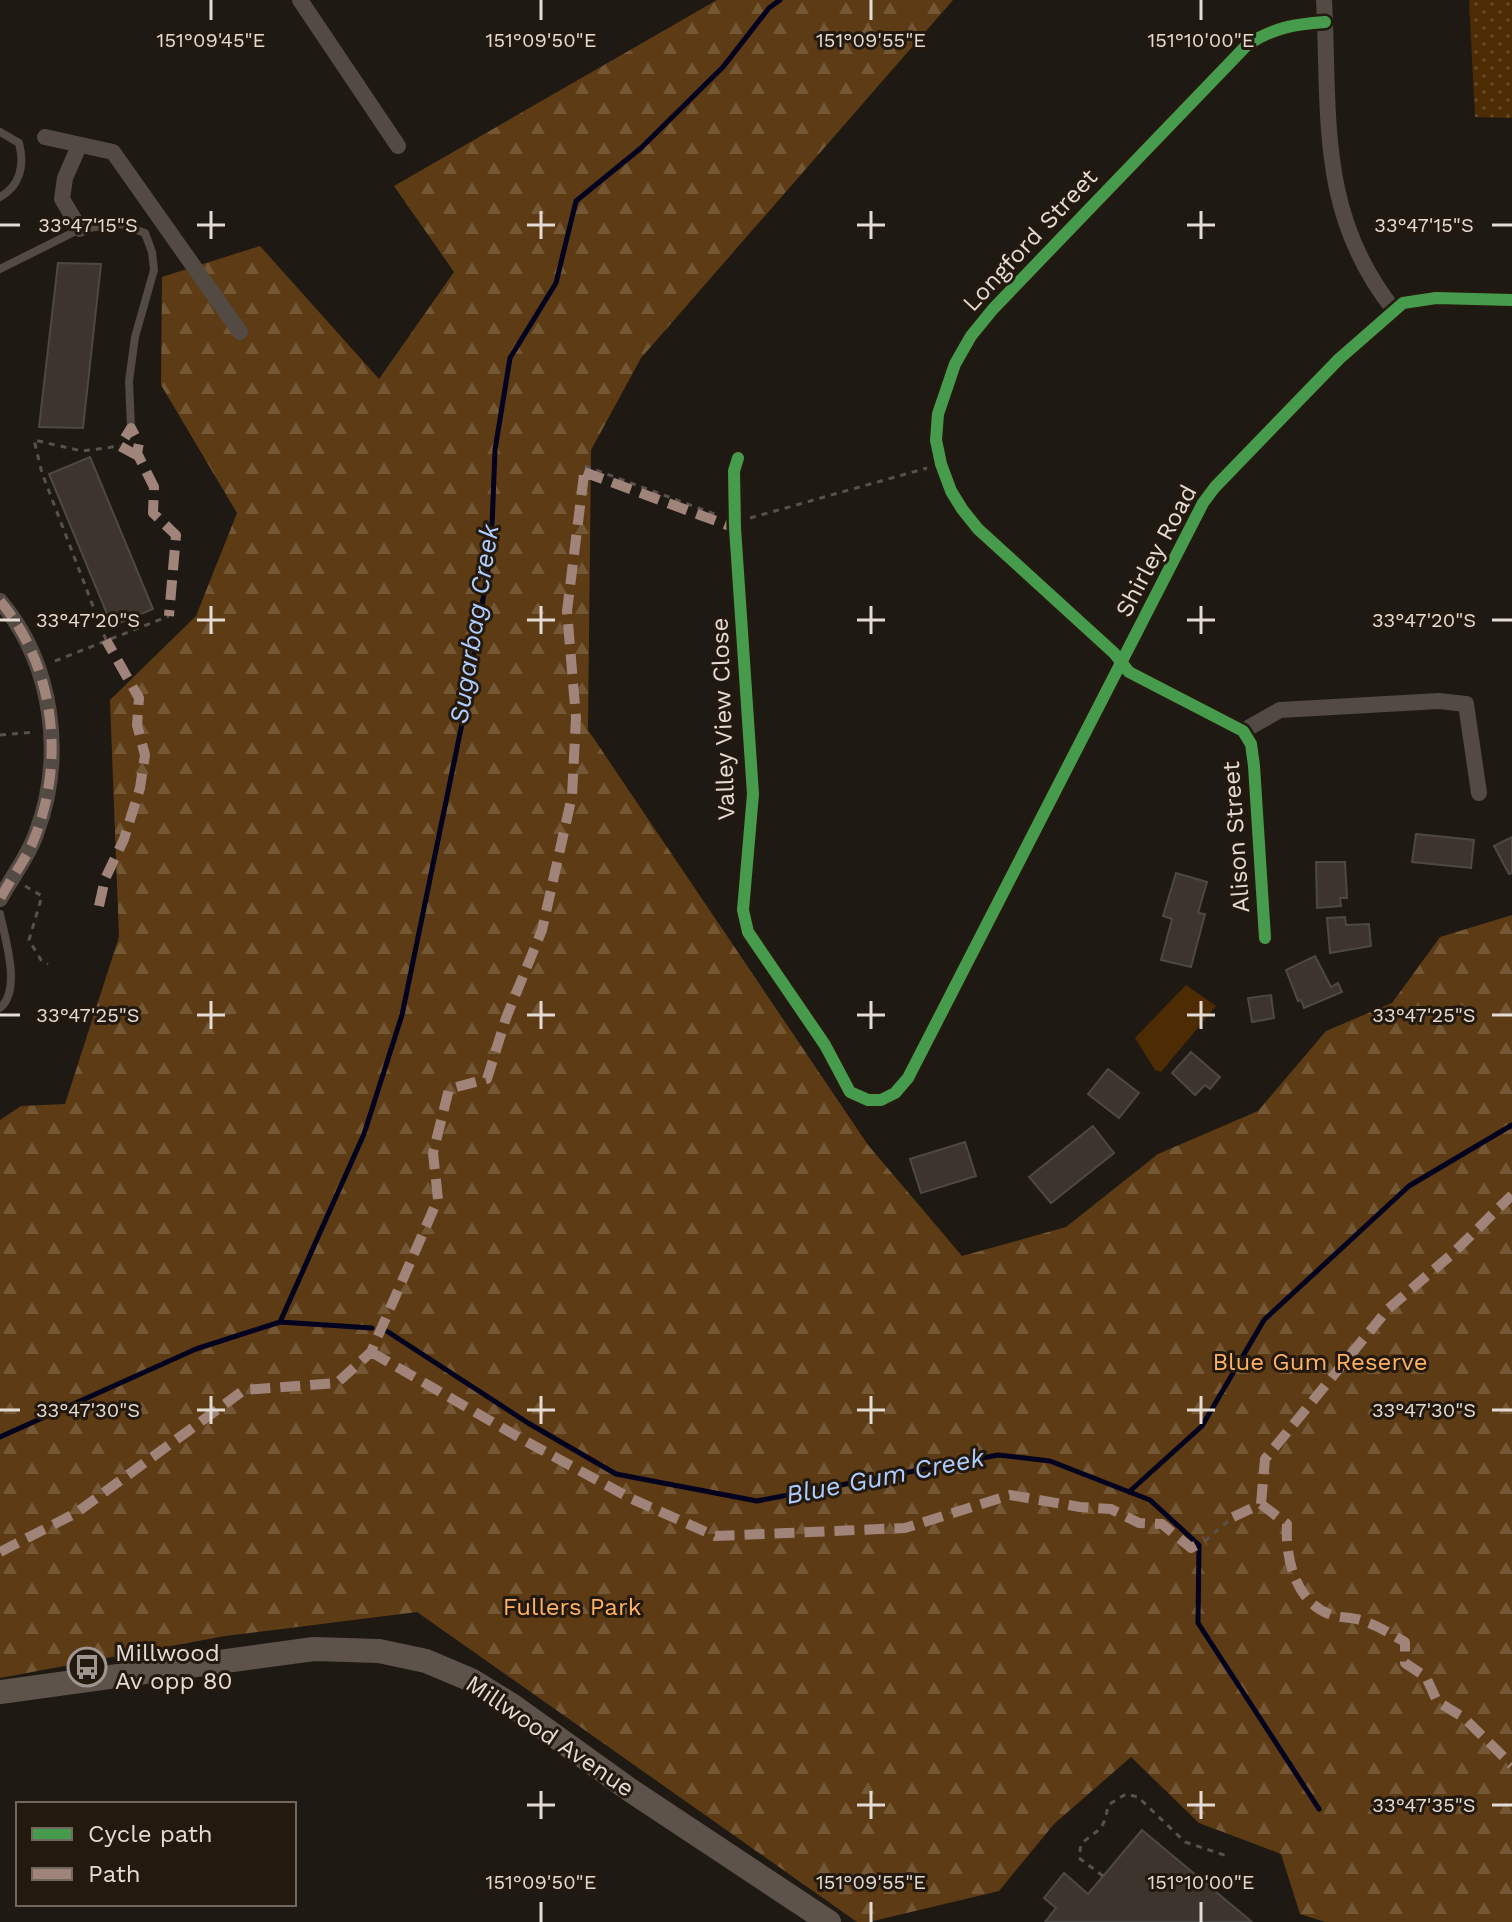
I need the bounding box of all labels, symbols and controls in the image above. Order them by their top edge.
text: 151°09'45"E [157,28,265,52]
text: 151°09'50"E [486,28,596,52]
text: 151°09'55"E [816,28,926,52]
text: 151°10'00"E [1147,28,1255,52]
street label: Longford Street [957,163,1103,317]
text: 33°47'15"S [38,213,138,237]
text: 33°47'15"S [1374,213,1474,237]
street label: Shirley Road [1109,480,1203,622]
water label: Sugarbag Creek [443,521,505,726]
text: 33°47'20"S [36,608,140,632]
text: 33°47'20"S [1372,608,1476,632]
street label: Valley View Close [705,617,741,821]
street label: Alison Street [1217,760,1255,914]
text: 33°47'25"S [36,1003,140,1027]
text: 33°47'25"S [1372,1003,1476,1027]
park label: Blue Gum Reserve [1212,1348,1428,1376]
text: 33°47'30"S [36,1398,140,1422]
text: 33°47'30"S [1372,1398,1476,1422]
water label: Blue Gum Creek [783,1442,988,1510]
park label: Fullers Park [503,1593,642,1621]
place label: Millwood Av opp 80 [115,1639,233,1695]
bus stop icon: Millwood Av opp 80 [66,1646,108,1688]
street label: Millwood Avenue [461,1669,639,1803]
text: 33°47'35"S [1372,1793,1476,1817]
legend [16,1802,296,1906]
text: Cycle path [88,1820,213,1848]
text: Path [88,1860,141,1888]
text: 151°09'50"E [486,1870,596,1894]
text: 151°09'55"E [816,1870,926,1894]
text: 151°10'00"E [1147,1870,1255,1894]

